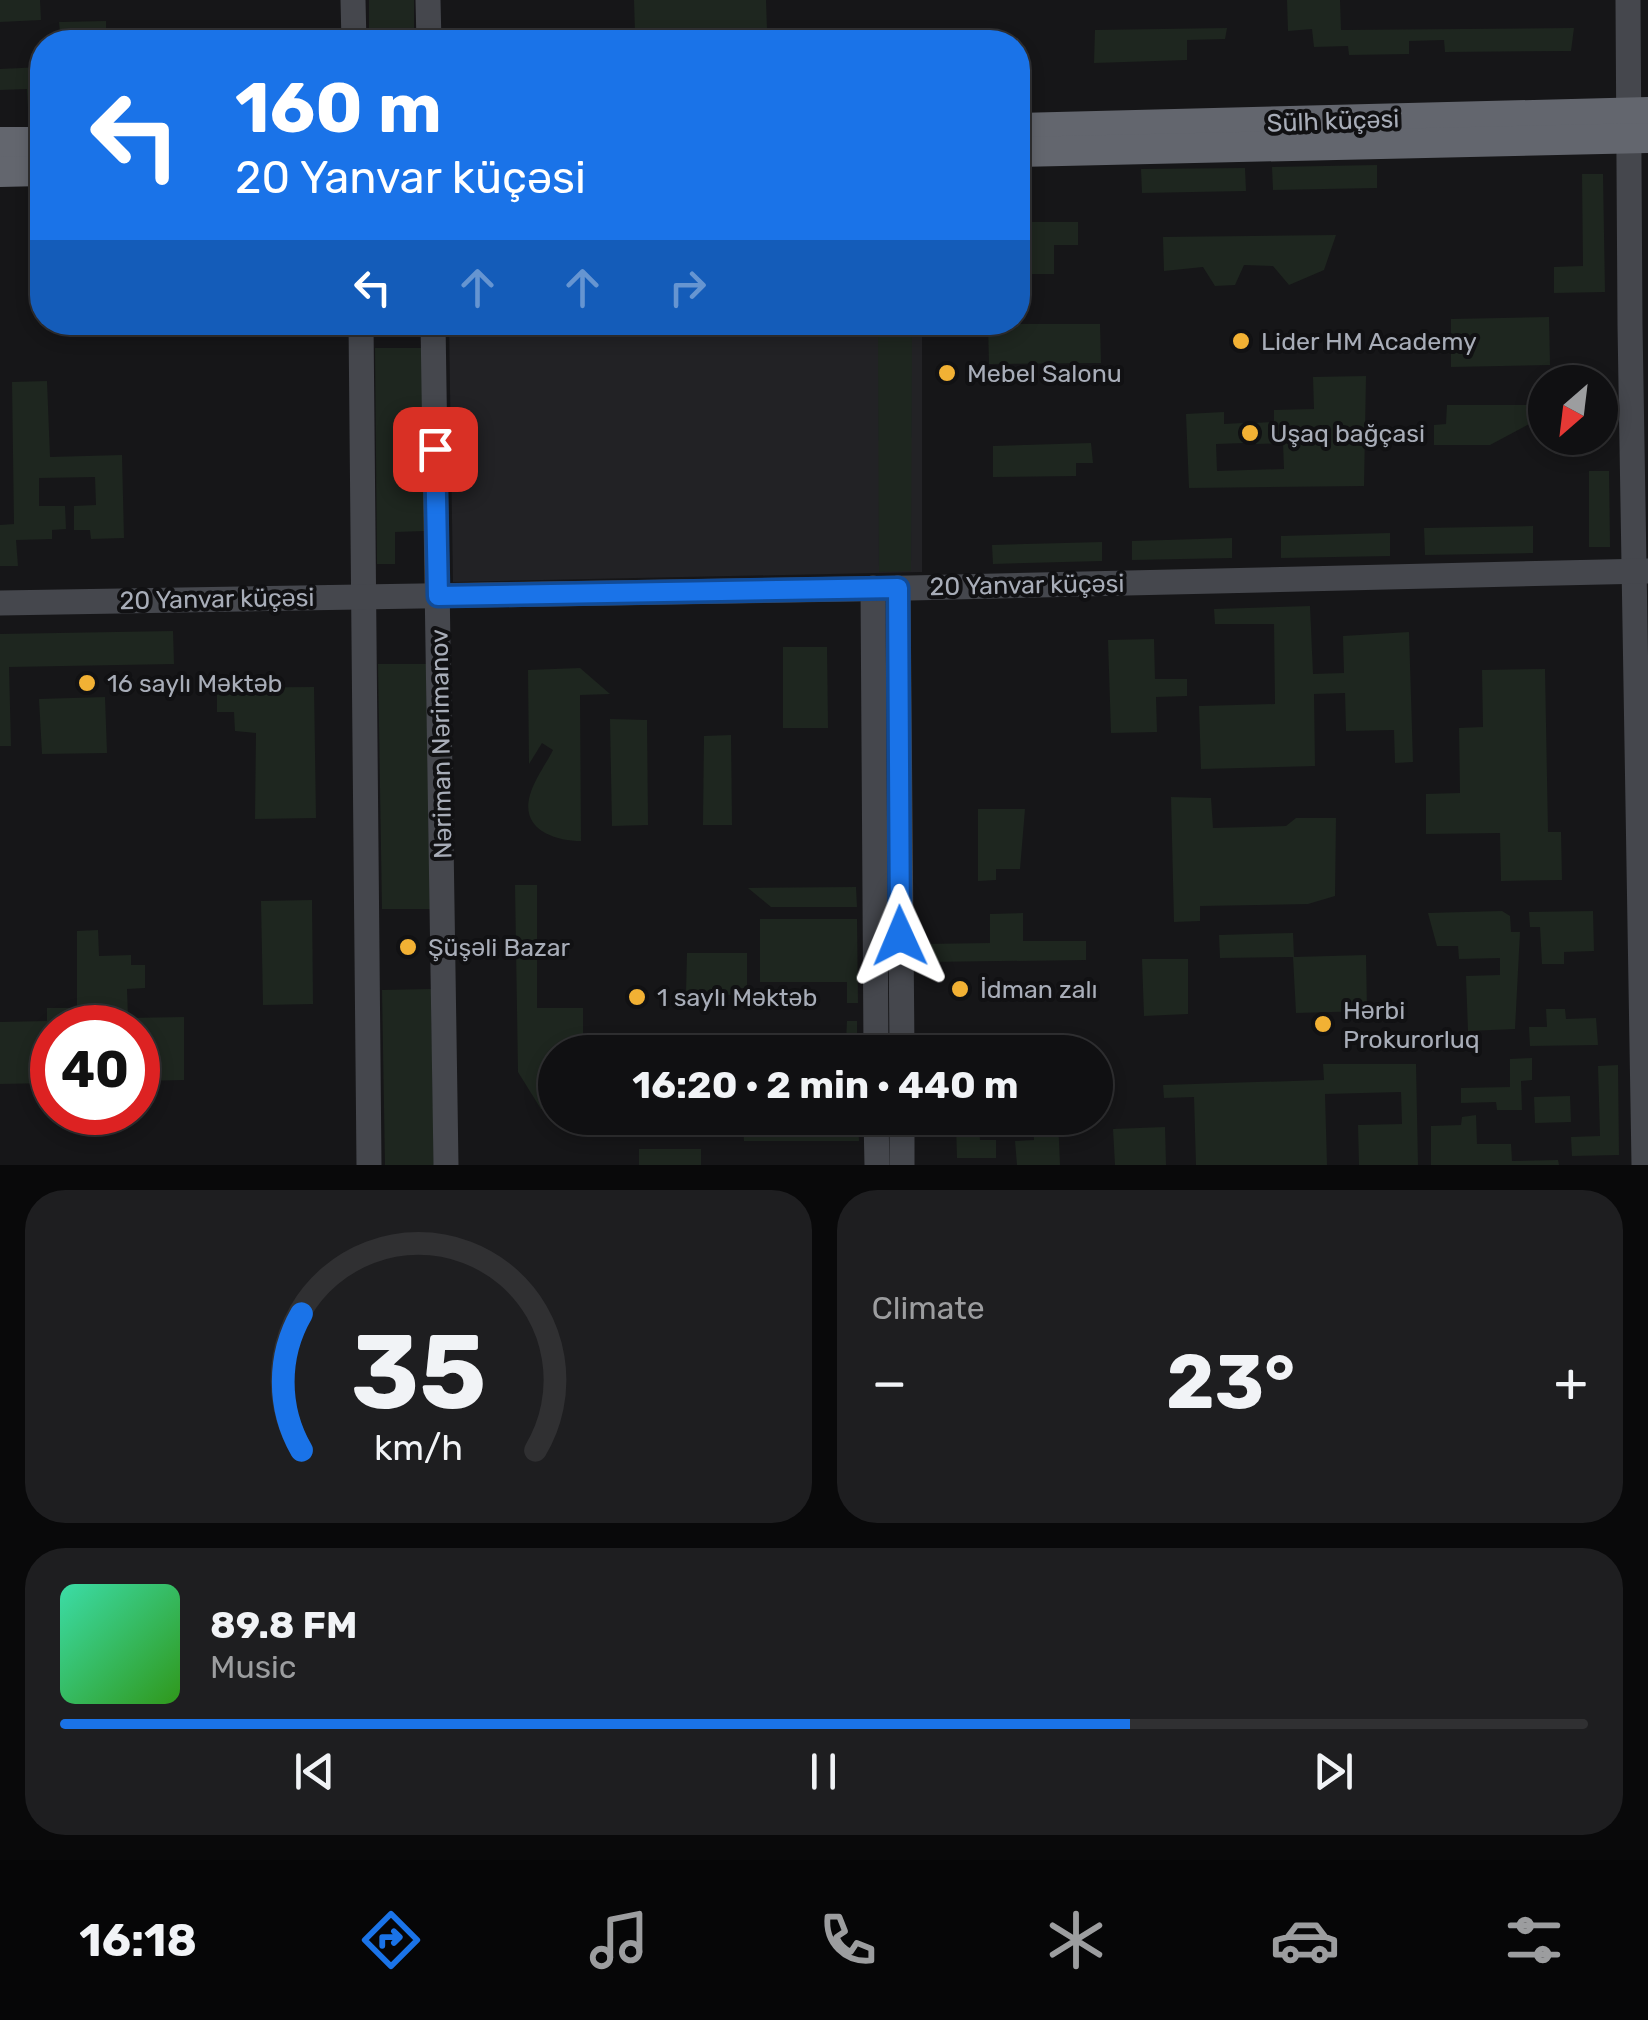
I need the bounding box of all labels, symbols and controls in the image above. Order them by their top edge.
text: 160 m [235,67,442,150]
icon: left [70,70,200,200]
street label: Sülh küçəsi [1266,104,1400,138]
text: 20 Yanvar küçəsi [235,151,586,204]
icon: left [345,260,400,315]
icon: ahead [450,260,505,315]
icon: ahead [555,260,610,315]
icon: right [660,260,715,315]
place label: Lider HM Academy [1261,327,1477,356]
marker: Lider HM Academy [1230,330,1252,352]
place label: Mebel Salonu [967,359,1122,388]
marker: Mebel Salonu [936,362,958,384]
north arrow [1528,365,1618,455]
map controls [1528,365,1618,455]
pin [393,407,478,492]
place label: Uşaq bağçasi [1270,419,1425,448]
icon: arrive [408,422,463,477]
marker: Uşaq bağçasi [1239,422,1261,444]
street label: 20 Yanvar küçəsi [929,569,1125,601]
street label: 20 Yanvar küçəsi [119,583,315,615]
street label: Nəriman Nərimanov [424,629,458,859]
place label: 16 saylı Məktəb [107,669,282,698]
marker: 16 saylı Məktəb [76,672,98,694]
position arrow [848,884,952,988]
place label: Şüşəli Bazar [428,933,571,962]
marker: Şüşəli Bazar [397,936,419,958]
place label: İdman zalı [980,975,1098,1004]
marker: İdman zalı [949,978,971,1000]
place label: 1 saylı Məktəb [657,983,817,1012]
marker: 1 saylı Məktəb [626,986,648,1008]
place label: Hərbi Prokurorluq [1343,996,1480,1054]
speed limit sign: 40 [30,1005,160,1135]
marker: Hərbi Prokurorluq [1312,1013,1334,1035]
text: 16:20 · 2 min · 440 m [632,1062,1019,1108]
text: Climate [872,1289,985,1327]
text: 35 [350,1311,486,1434]
text: 23° [1166,1338,1295,1427]
text: − [872,1350,907,1415]
text: + [1554,1350,1588,1415]
text: km/h [374,1427,463,1469]
text: 89.8 FM [210,1602,358,1648]
text: Music [210,1648,296,1686]
icon: previous [287,1744,342,1799]
icon: pause [796,1744,851,1799]
icon: next [1306,1744,1361,1799]
icon: directions [356,1905,426,1975]
icon: music [584,1905,654,1975]
icon: phone [813,1905,883,1975]
icon: climate [1041,1905,1111,1975]
icon: car [1270,1905,1340,1975]
icon: filters [1499,1905,1569,1975]
text: 16:18 [79,1914,197,1967]

